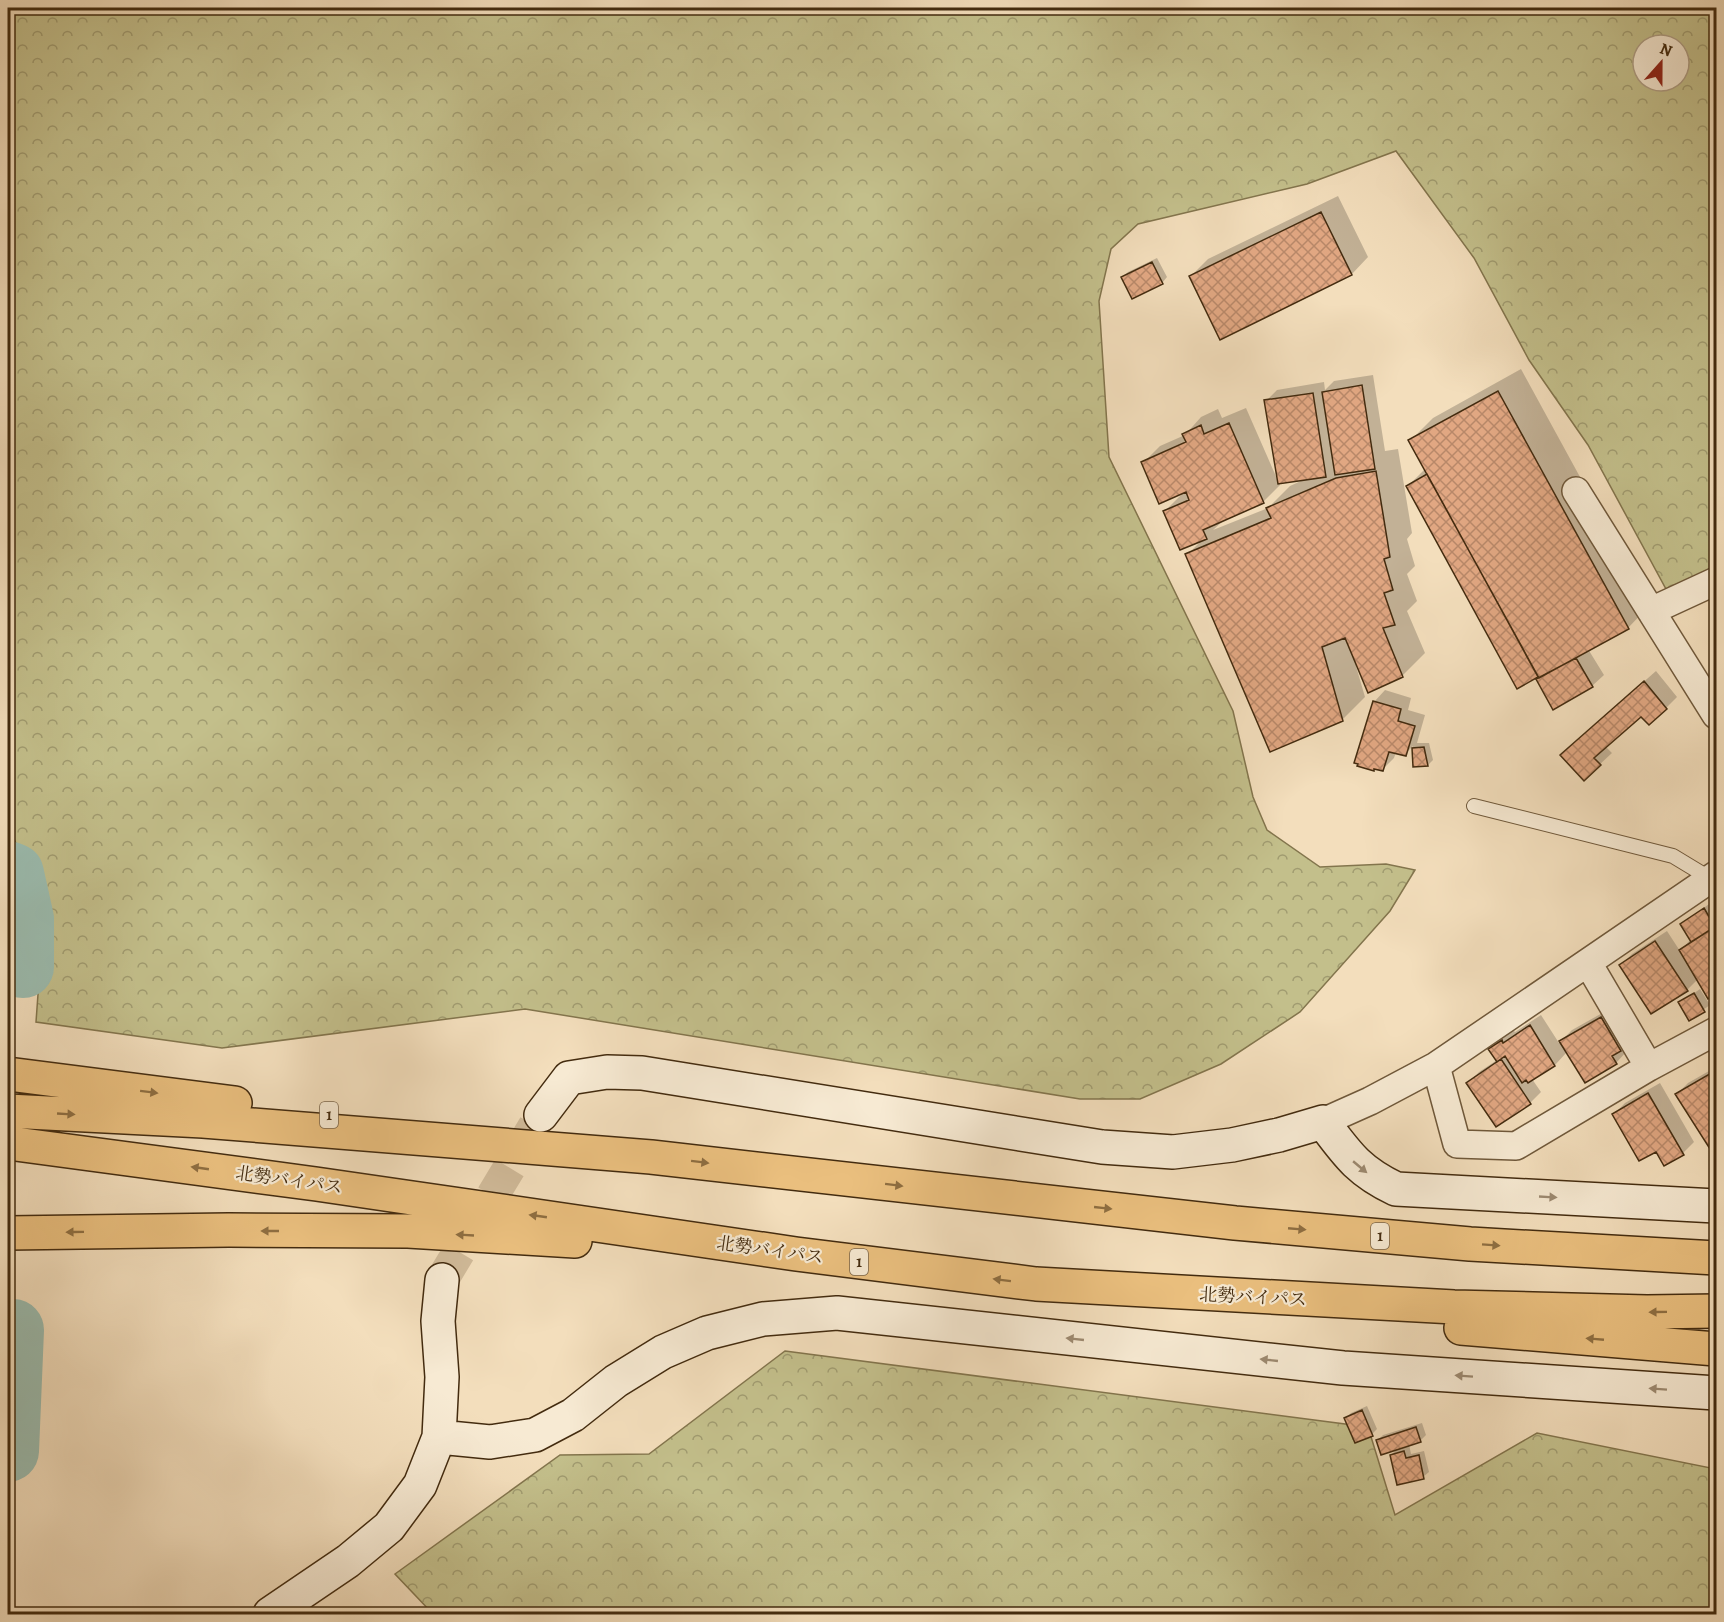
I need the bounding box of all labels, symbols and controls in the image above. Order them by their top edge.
north arrow [1631,33,1691,93]
text: N [1657,38,1676,62]
one-way arrow [139,1088,158,1097]
road number: 1 [320,1102,338,1128]
one-way arrow [56,1110,75,1119]
one-way arrow [691,1158,710,1167]
one-way arrow [1352,1160,1368,1173]
street label: 北勢バイパス [234,1161,344,1199]
one-way arrow [190,1164,209,1173]
one-way arrow [884,1180,903,1189]
one-way arrow [1538,1193,1557,1202]
one-way arrow [1094,1203,1113,1213]
one-way arrow [529,1212,548,1221]
road number: 1 [1371,1223,1389,1249]
one-way arrow [1287,1224,1306,1233]
one-way arrow [260,1226,279,1235]
one-way arrow [65,1227,84,1237]
one-way arrow [455,1230,474,1239]
street label: 北勢バイパス [715,1231,825,1269]
one-way arrow [1482,1241,1501,1250]
road number: 1 [850,1249,868,1275]
one-way arrow [992,1275,1011,1285]
street label: 北勢バイパス [1199,1282,1307,1312]
one-way arrow [1649,1307,1668,1317]
one-way arrow [1066,1334,1085,1344]
one-way arrow [1586,1334,1605,1344]
one-way arrow [1260,1355,1279,1365]
one-way arrow [1454,1371,1473,1381]
one-way arrow [1649,1384,1668,1394]

